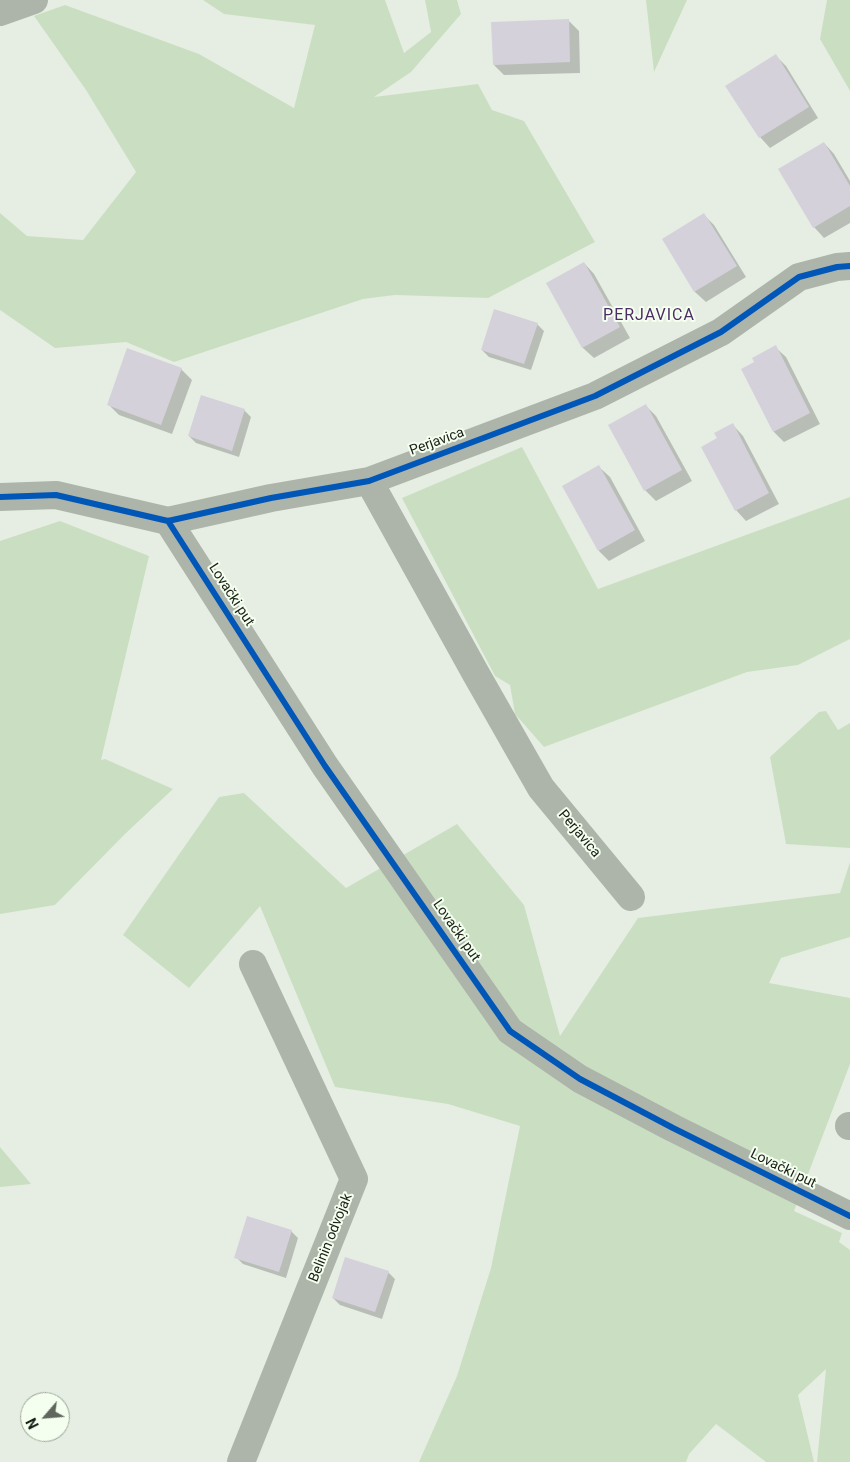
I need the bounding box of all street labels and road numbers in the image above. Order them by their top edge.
street label: Perjavica [407,424,467,460]
street label: Lovački put [205,561,257,629]
street label: Perjavica [554,807,604,861]
street label: Lovački put [429,897,483,965]
street label: Lovački put [747,1146,819,1192]
street label: Belinin odvojak [306,1191,356,1285]

